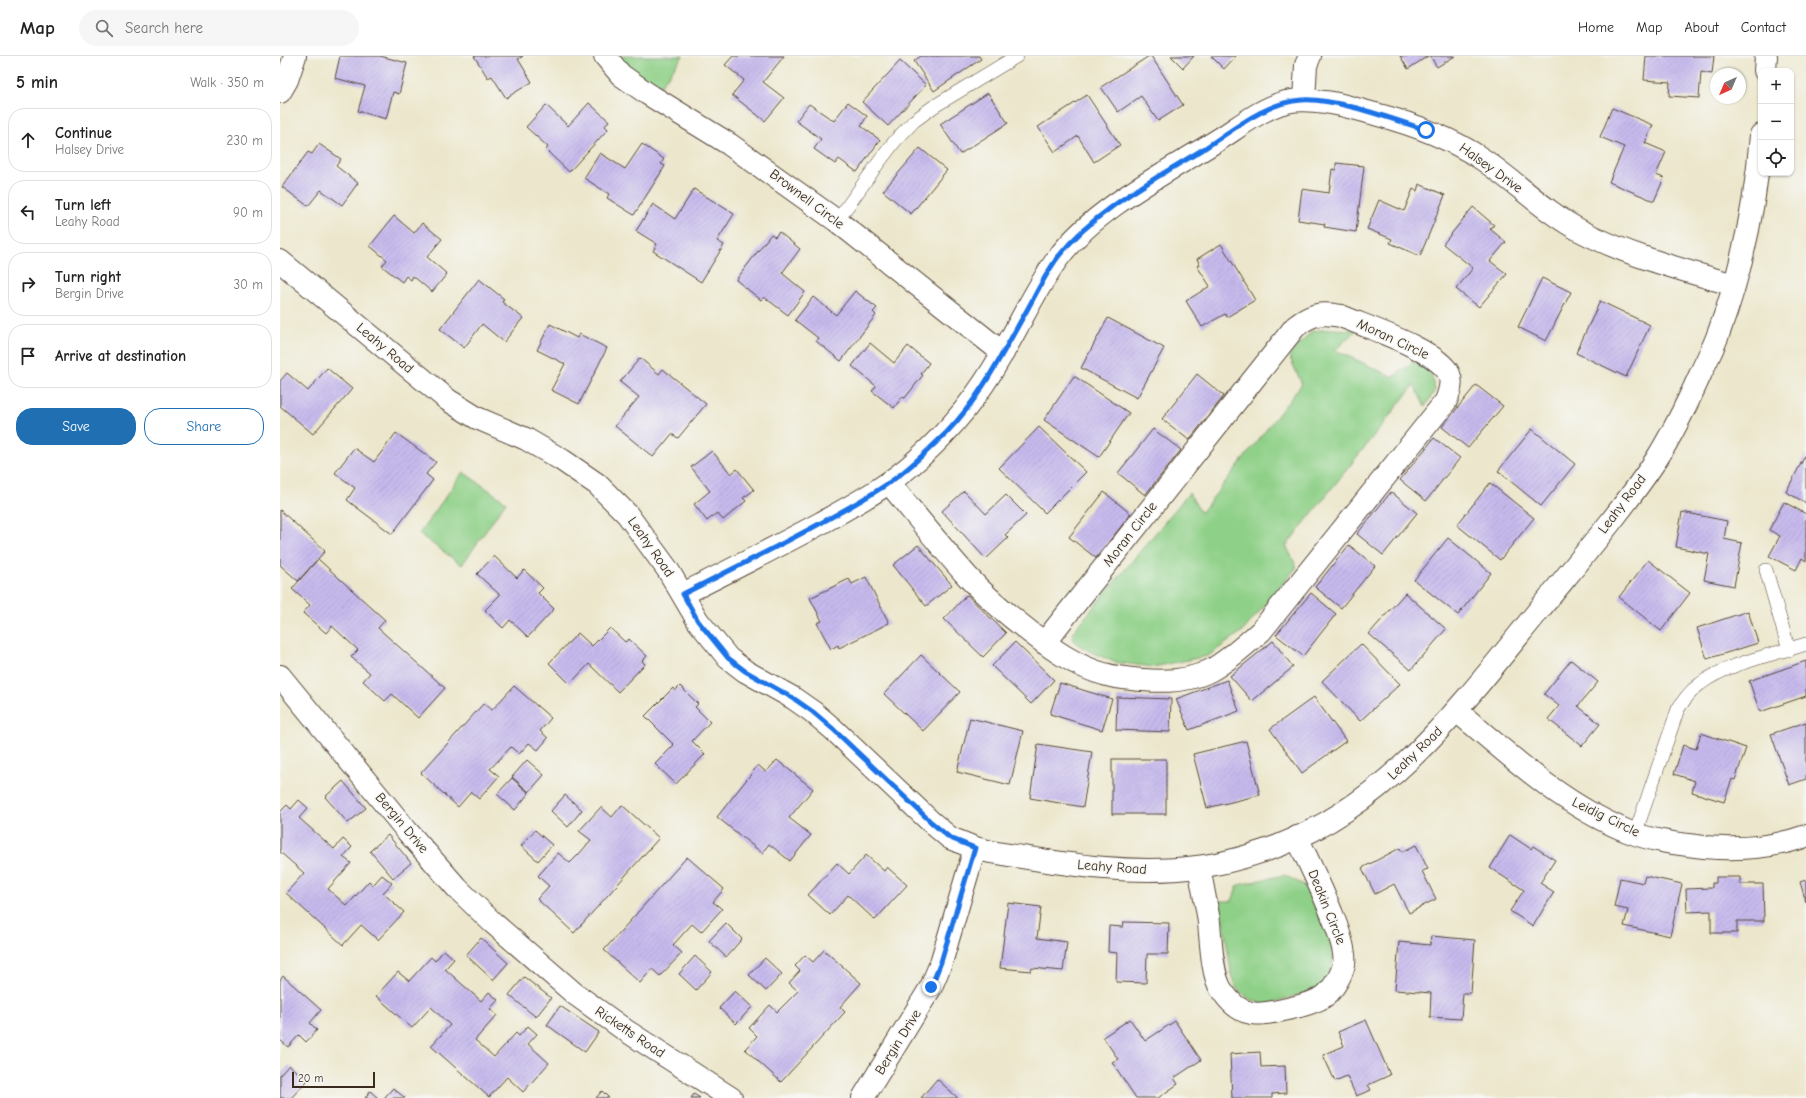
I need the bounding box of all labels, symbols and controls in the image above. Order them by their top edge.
search box [79,10,359,46]
text: Map [20,17,55,39]
icon: search [93,17,115,39]
text: Search here [125,19,203,37]
text: Home [1578,19,1614,36]
text: Map [1636,19,1662,36]
text: About [1684,19,1719,36]
text: Contact [1741,19,1786,36]
north arrow [1710,68,1746,104]
map controls [1758,68,1794,176]
button: + [1758,68,1794,104]
text: 5 min [16,73,58,92]
text: Walk · 350 m [190,75,264,90]
button: − [1758,104,1794,140]
route start [1417,121,1435,139]
text: Continue [55,124,112,142]
icon: ahead [17,129,39,151]
text: 230 m [227,133,263,148]
street label: Halsey Drive [1456,139,1526,197]
button: locate [1758,140,1794,176]
text: Halsey Drive [55,142,124,157]
street label: Brownell Circle [766,165,848,233]
text: Turn left [55,196,111,214]
icon: left [17,201,39,223]
text: 90 m [233,205,263,220]
text: Leahy Road [55,214,120,229]
text: Turn right [55,268,121,286]
icon: right [17,273,39,295]
text: 30 m [233,277,263,292]
text: Bergin Drive [55,286,124,301]
street label: Moran Circle [1354,315,1432,363]
street label: Leahy Road [353,319,417,377]
icon: arrive [17,345,39,367]
text: Arrive at destination [55,347,186,365]
button: Save [16,408,136,445]
button: Share [144,408,264,445]
street label: Leahy Road [1594,471,1650,537]
street label: Moran Circle [1099,498,1161,570]
street label: Leahy Road [624,514,678,580]
street label: Leahy Road [1384,723,1446,783]
street label: Bergin Drive [372,789,432,857]
street label: Leidig Circle [1569,793,1643,841]
street label: Leahy Road [1077,856,1147,878]
street label: Deakin Circle [1304,867,1350,947]
route end [922,978,940,996]
street label: Ricketts Road [592,1002,668,1062]
street label: Bergin Drive [871,1006,925,1078]
scale bar [292,1070,375,1089]
text: 20 m [298,1072,323,1085]

